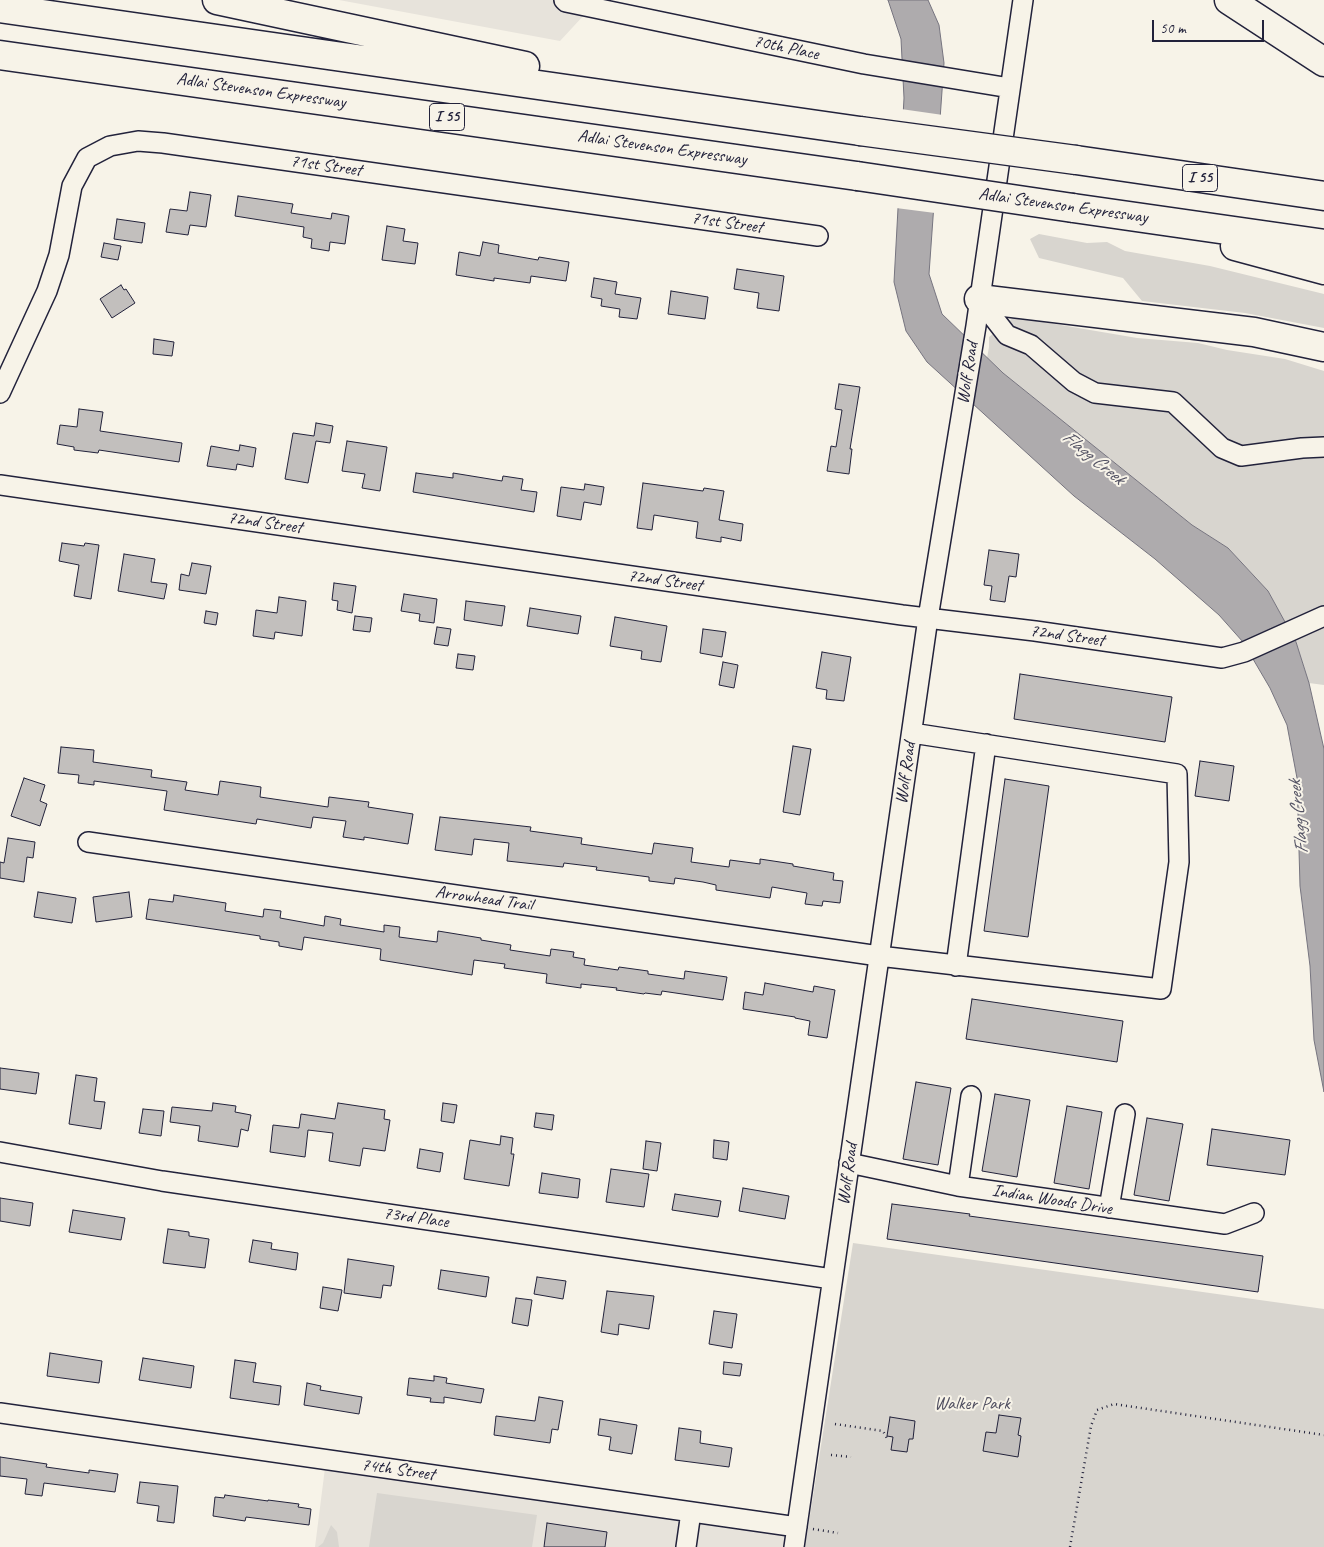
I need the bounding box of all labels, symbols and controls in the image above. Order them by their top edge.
scale bar [1154,10,1266,42]
text: 50 m [1160,19,1186,38]
street label: 70th Place [751,31,821,65]
street label: Adlai Stevenson Expressway [175,68,347,114]
road number: I 55 [430,104,464,130]
street label: Adlai Stevenson Expressway [576,125,748,171]
street label: 71st Street [289,150,363,182]
road number: I 55 [1182,164,1218,192]
street label: Adlai Stevenson Expressway [977,183,1149,229]
street label: 71st Street [690,207,764,239]
street label: Wolf Road [952,341,984,405]
water label: Flagg Creek [1057,426,1129,490]
street label: 72nd Street [226,507,304,539]
street label: 72nd Street [626,565,704,597]
street label: 72nd Street [1028,620,1106,652]
street label: Wolf Road [891,741,921,805]
water label: Flagg Creek [1284,779,1314,855]
street label: Arrowhead Trail [434,881,534,917]
street label: Wolf Road [833,1142,863,1206]
street label: Indian Woods Drive [991,1180,1113,1220]
street label: 73rd Place [382,1203,450,1233]
park label: Walker Park [934,1393,1010,1415]
street label: 74th Street [360,1454,436,1486]

